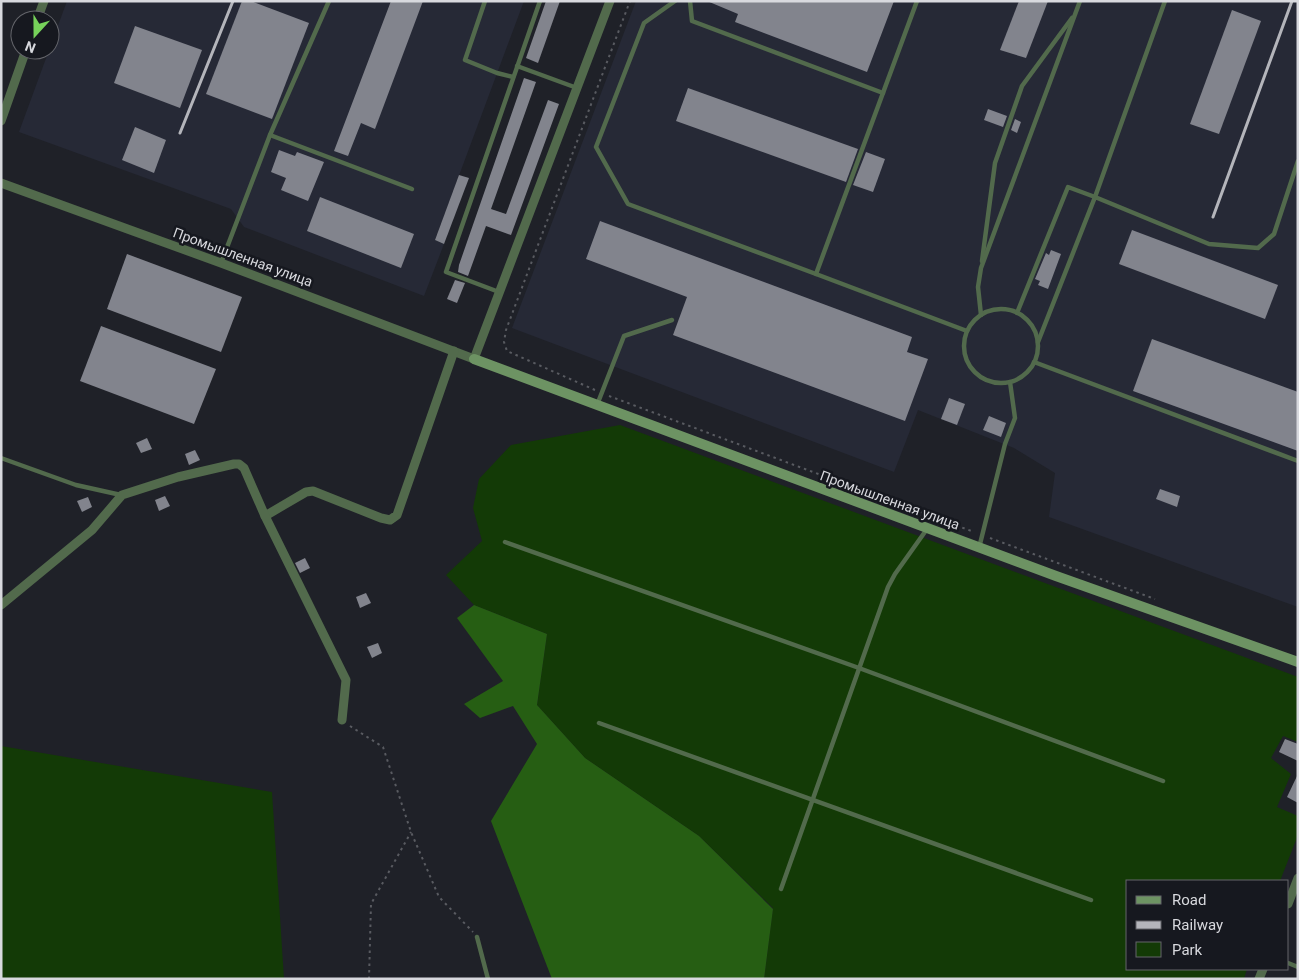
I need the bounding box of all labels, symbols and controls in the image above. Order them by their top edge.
north arrow [10,10,60,60]
text: N [23,38,38,56]
street label: Промышленная улица [171,224,315,290]
street label: Промышленная улица [818,467,962,533]
legend [1126,880,1289,970]
text: Road [1172,891,1206,909]
text: Railway [1172,916,1223,934]
text: Park [1172,941,1203,959]

